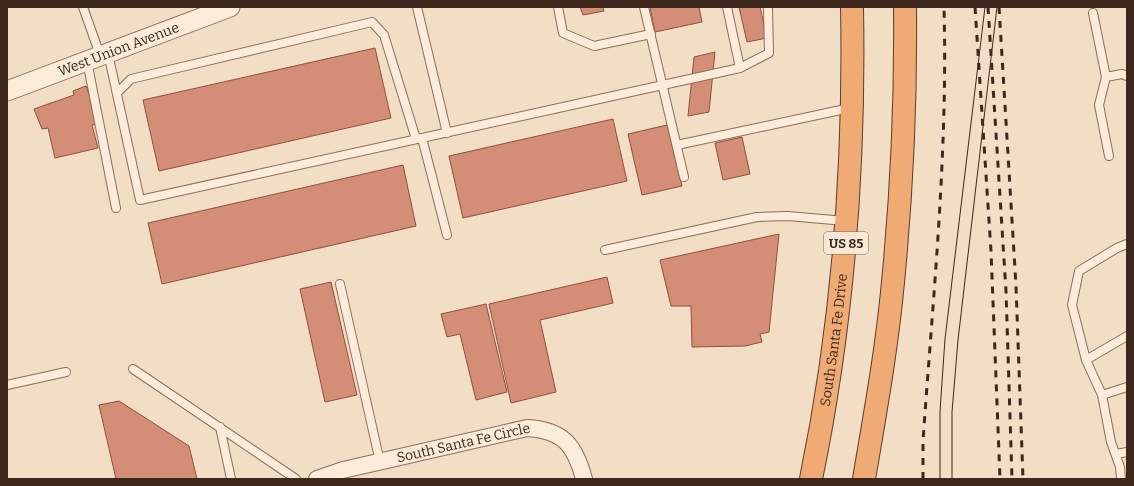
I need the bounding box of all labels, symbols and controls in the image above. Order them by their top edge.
street label: West Union Avenue [55,19,181,80]
road number: US 85 [824,232,868,254]
street label: South Santa Fe Drive [816,273,850,408]
street label: South Santa Fe Circle [395,419,532,466]

